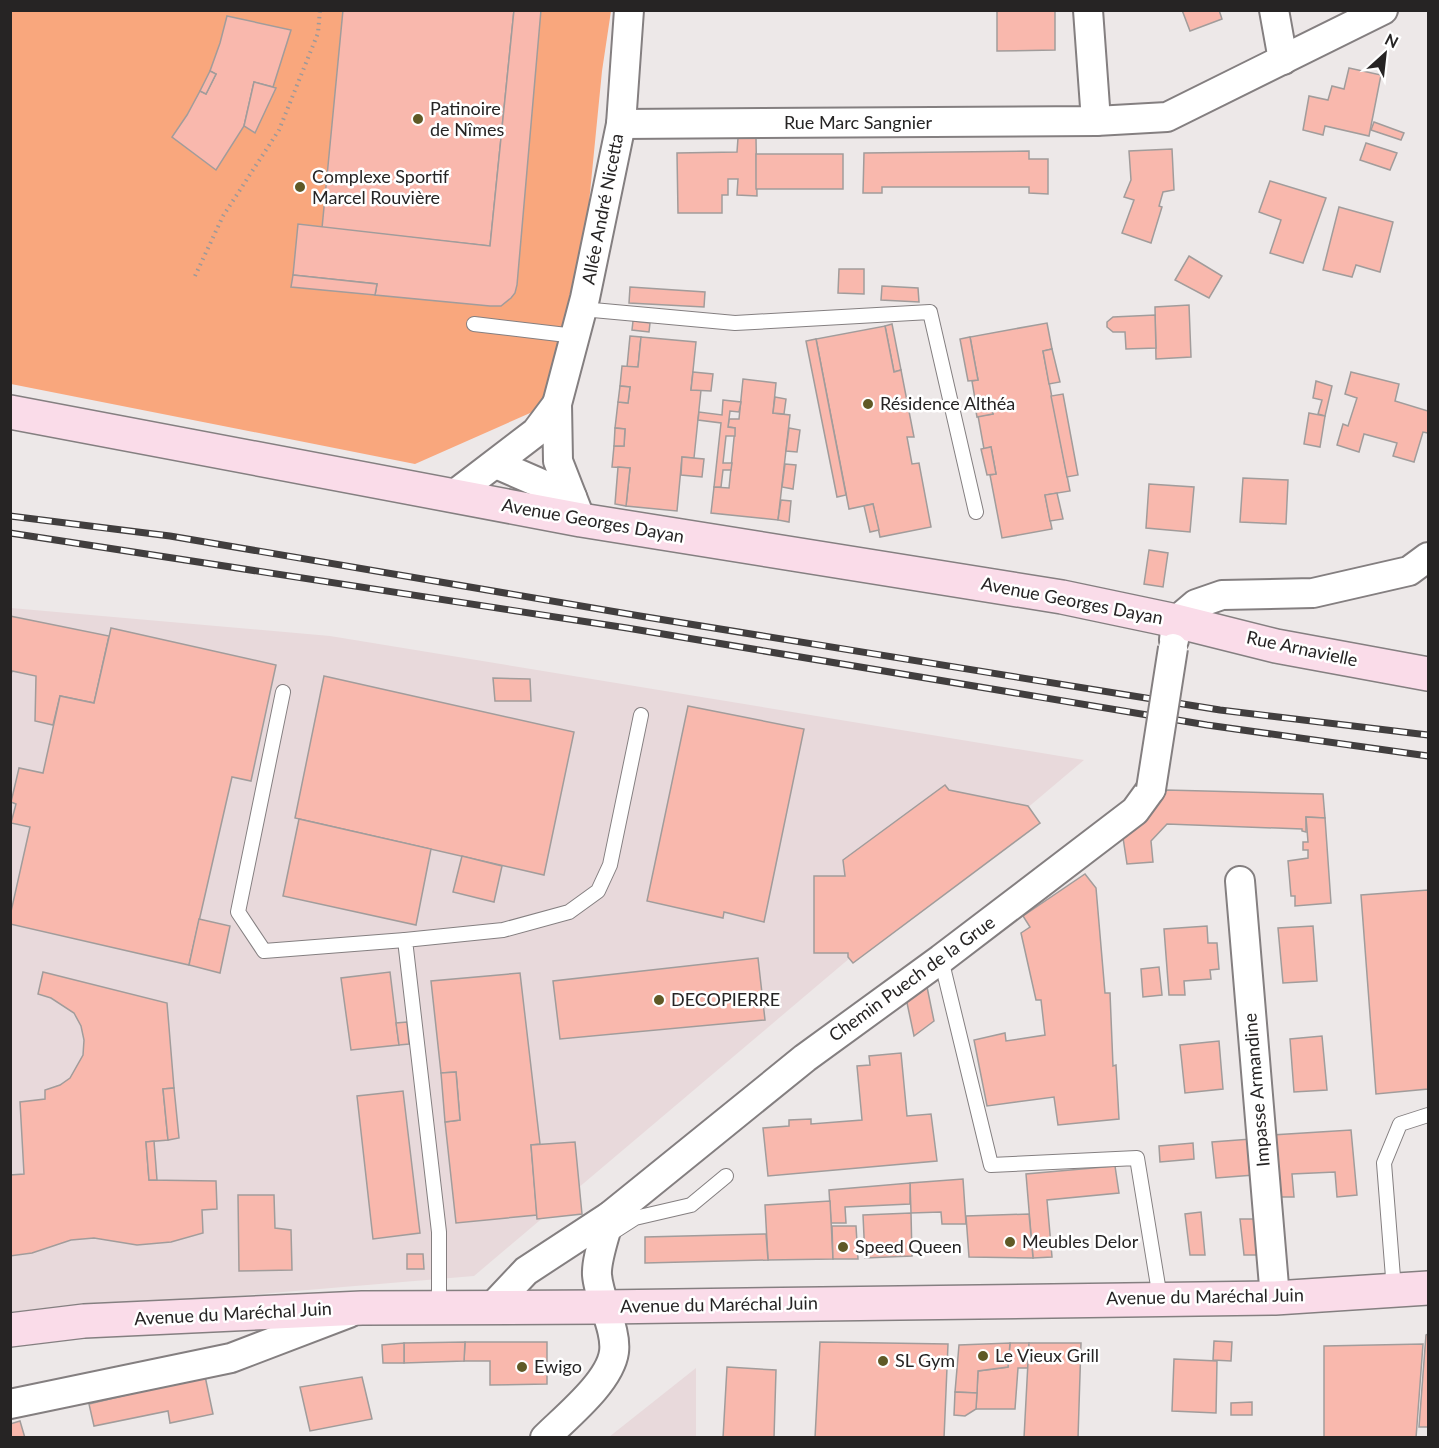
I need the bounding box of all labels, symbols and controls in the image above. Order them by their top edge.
north arrow [1355,24,1415,84]
text: N [1382,29,1402,51]
place label: Patinoire de Nîmes [430,97,504,140]
street label: Rue Marc Sangnier [784,111,933,133]
marker: Patinoire de Nîmes [411,112,425,126]
street label: Allée André Nicetta [577,131,627,286]
place label: Complexe Sportif Marcel Rouvière [312,165,450,208]
marker: Complexe Sportif Marcel Rouvière [293,180,307,194]
place label: Résidence Althéa [880,392,1015,414]
marker: Résidence Althéa [861,397,875,411]
street label: Avenue Georges Dayan [500,493,686,547]
street label: Avenue Georges Dayan [979,572,1165,628]
street label: Rue Arnavielle [1245,626,1360,671]
street label: Chemin Puech de la Grue [824,911,999,1046]
place label: DECOPIERRE [671,988,780,1010]
marker: DECOPIERRE [652,993,666,1007]
street label: Impasse Armandine [1238,1012,1274,1168]
place label: Meubles Delor [1022,1230,1139,1252]
place label: Speed Queen [855,1235,962,1257]
marker: Meubles Delor [1003,1235,1017,1249]
marker: Speed Queen [836,1240,850,1254]
street label: Avenue du Maréchal Juin [1106,1283,1304,1309]
street label: Avenue du Maréchal Juin [620,1291,818,1317]
street label: Avenue du Maréchal Juin [134,1297,332,1329]
place label: Le Vieux Grill [995,1344,1099,1366]
place label: SL Gym [895,1349,955,1371]
marker: Le Vieux Grill [976,1349,990,1363]
marker: SL Gym [876,1354,890,1368]
place label: Ewigo [534,1355,582,1377]
marker: Ewigo [515,1360,529,1374]

